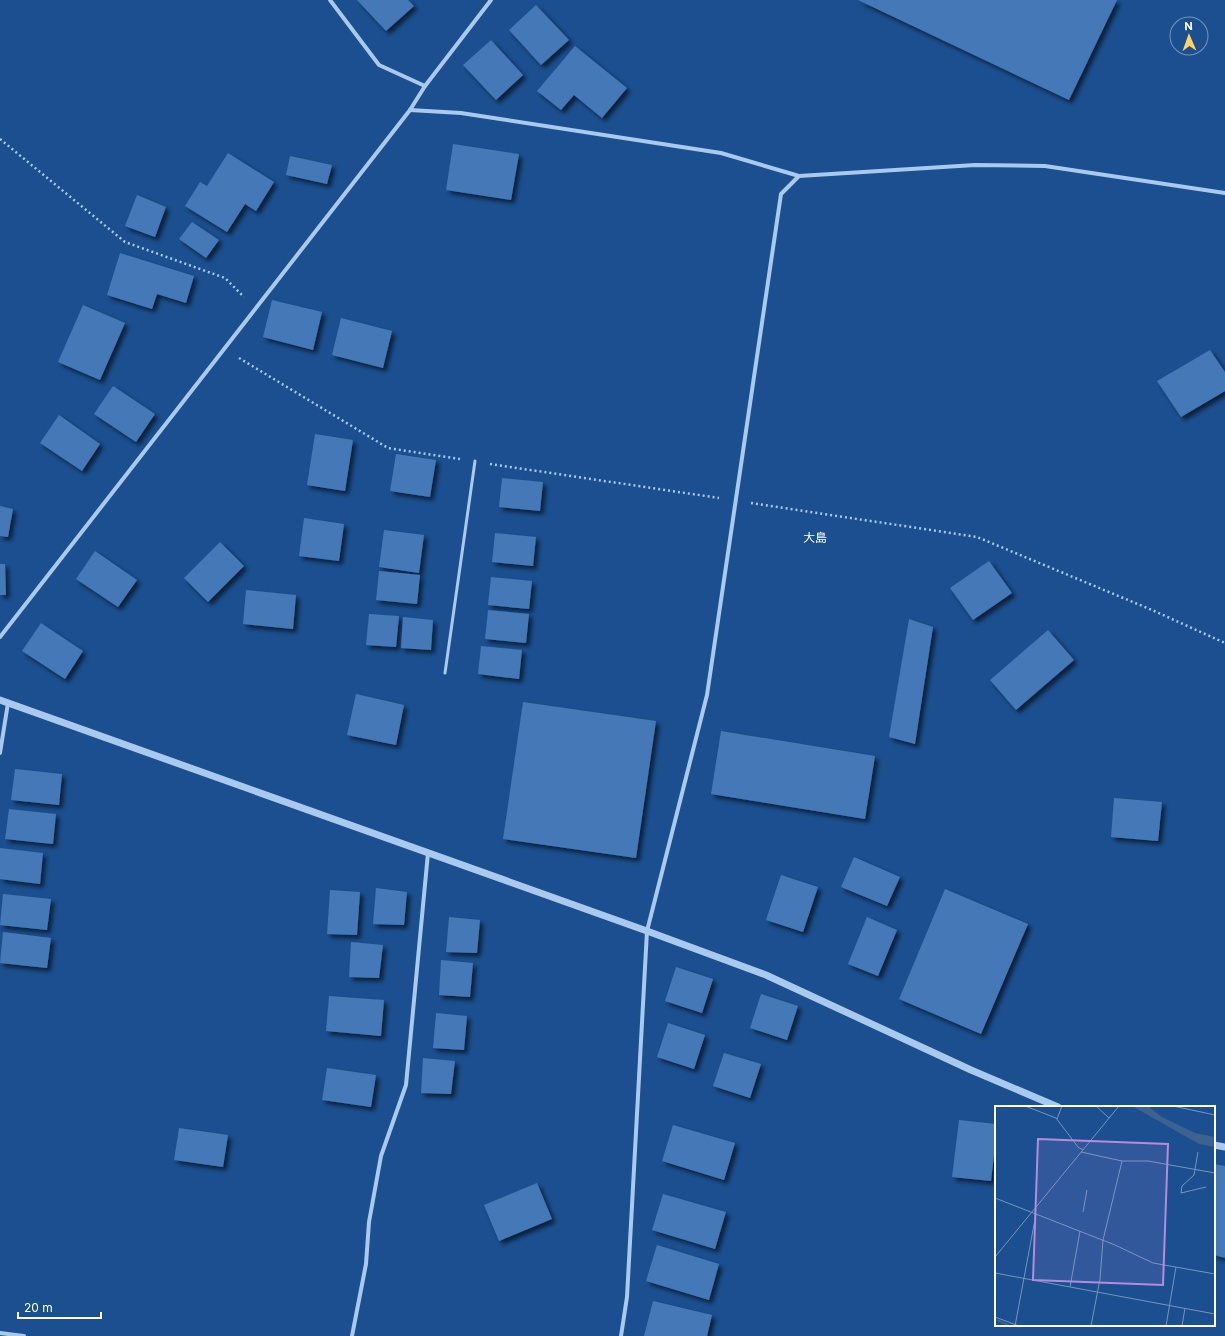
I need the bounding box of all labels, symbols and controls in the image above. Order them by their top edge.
north arrow [1169,16,1209,56]
text: N [1184,19,1193,33]
district label: 大島 [803,530,827,545]
inset map [995,1106,1215,1326]
scale bar [18,1294,101,1320]
text: 20 m [24,1300,53,1315]

